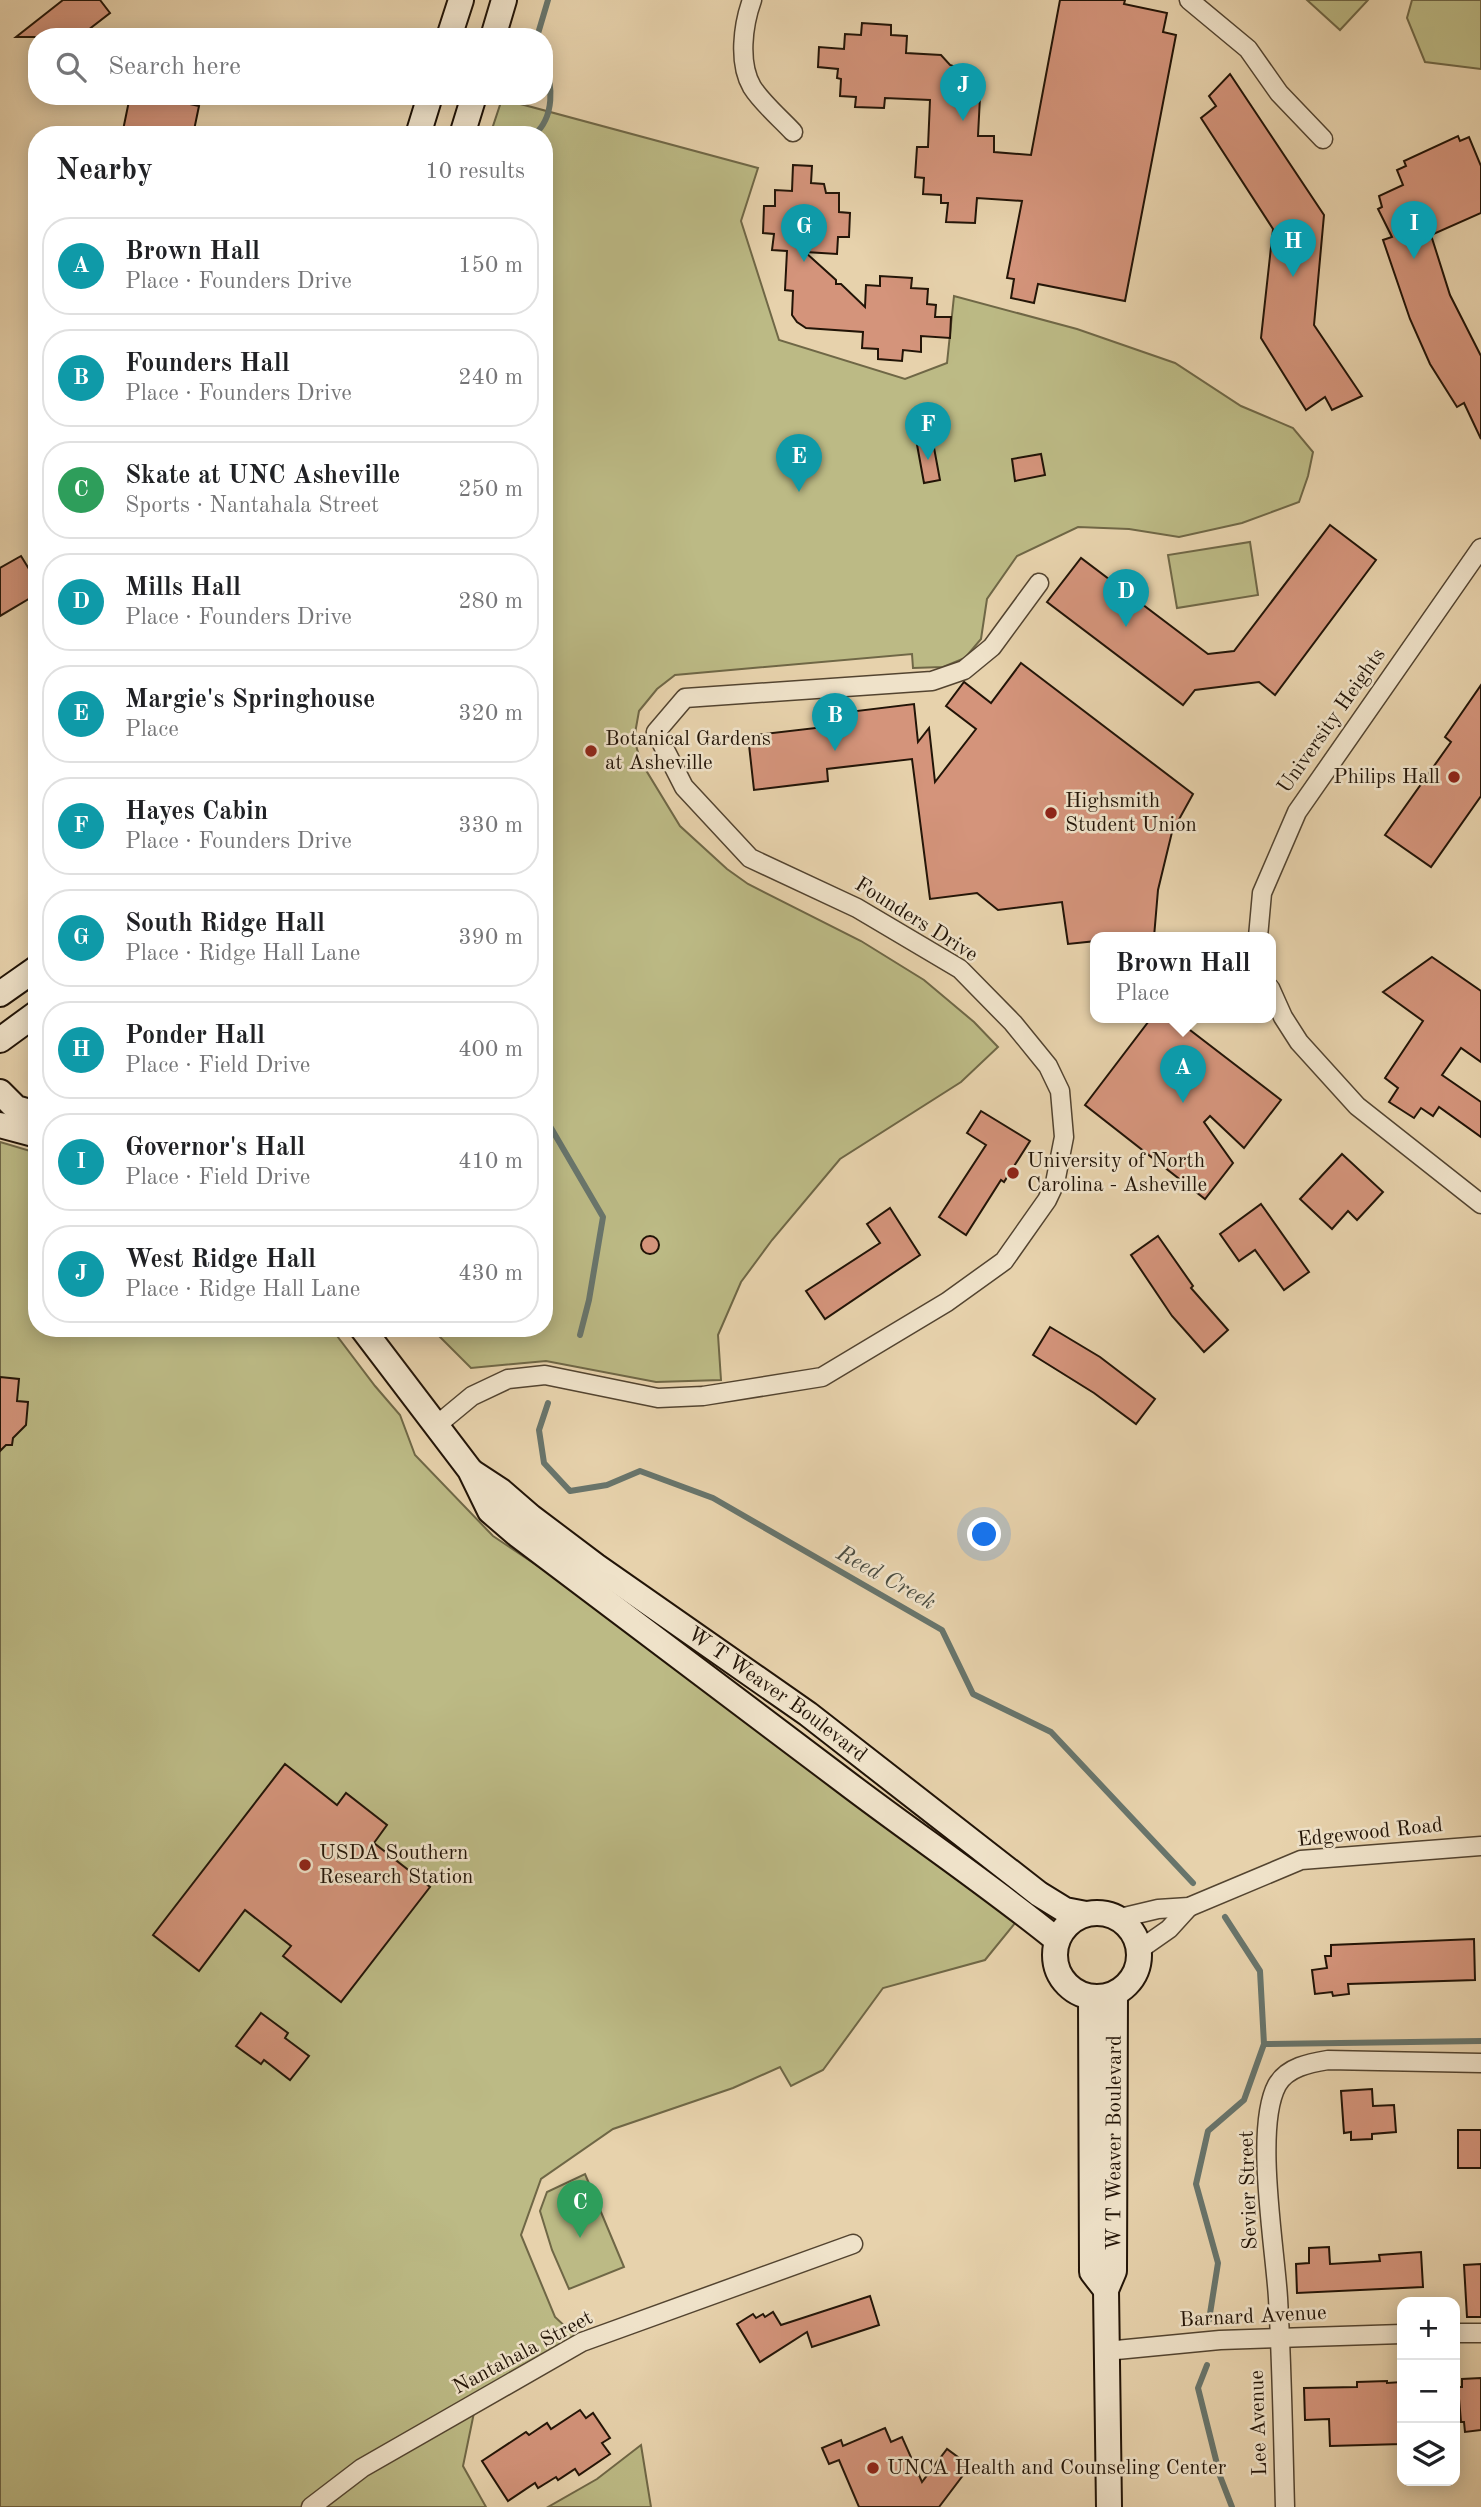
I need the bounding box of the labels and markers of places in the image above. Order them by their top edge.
pin: J [940,63,986,121]
pin: I [1391,201,1437,259]
pin: G [781,204,827,262]
pin: H [1270,219,1316,277]
pin: F [905,402,951,460]
pin: E [776,434,822,492]
pin: D [1103,569,1149,627]
pin: B [812,693,858,751]
place label: Botanical Gardens at Asheville [605,729,771,774]
marker: Botanical Gardens at Asheville [583,743,599,759]
place label: Philips Hall [1333,767,1440,788]
marker: Philips Hall [1446,769,1462,785]
place label: Highsmith Student Union [1065,791,1197,836]
marker: Highsmith Student Union [1043,805,1059,821]
pin: A [1160,1045,1206,1103]
place label: University of North Carolina - Asheville [1027,1151,1207,1196]
marker: University of North Carolina - Asheville [1005,1165,1021,1181]
place label: USDA Southern Research Station [319,1843,473,1888]
marker: USDA Southern Research Station [297,1857,313,1873]
pin: C [557,2180,603,2238]
place label: UNCA Health and Counseling Center [887,2458,1227,2479]
marker: UNCA Health and Counseling Center [865,2460,881,2476]

